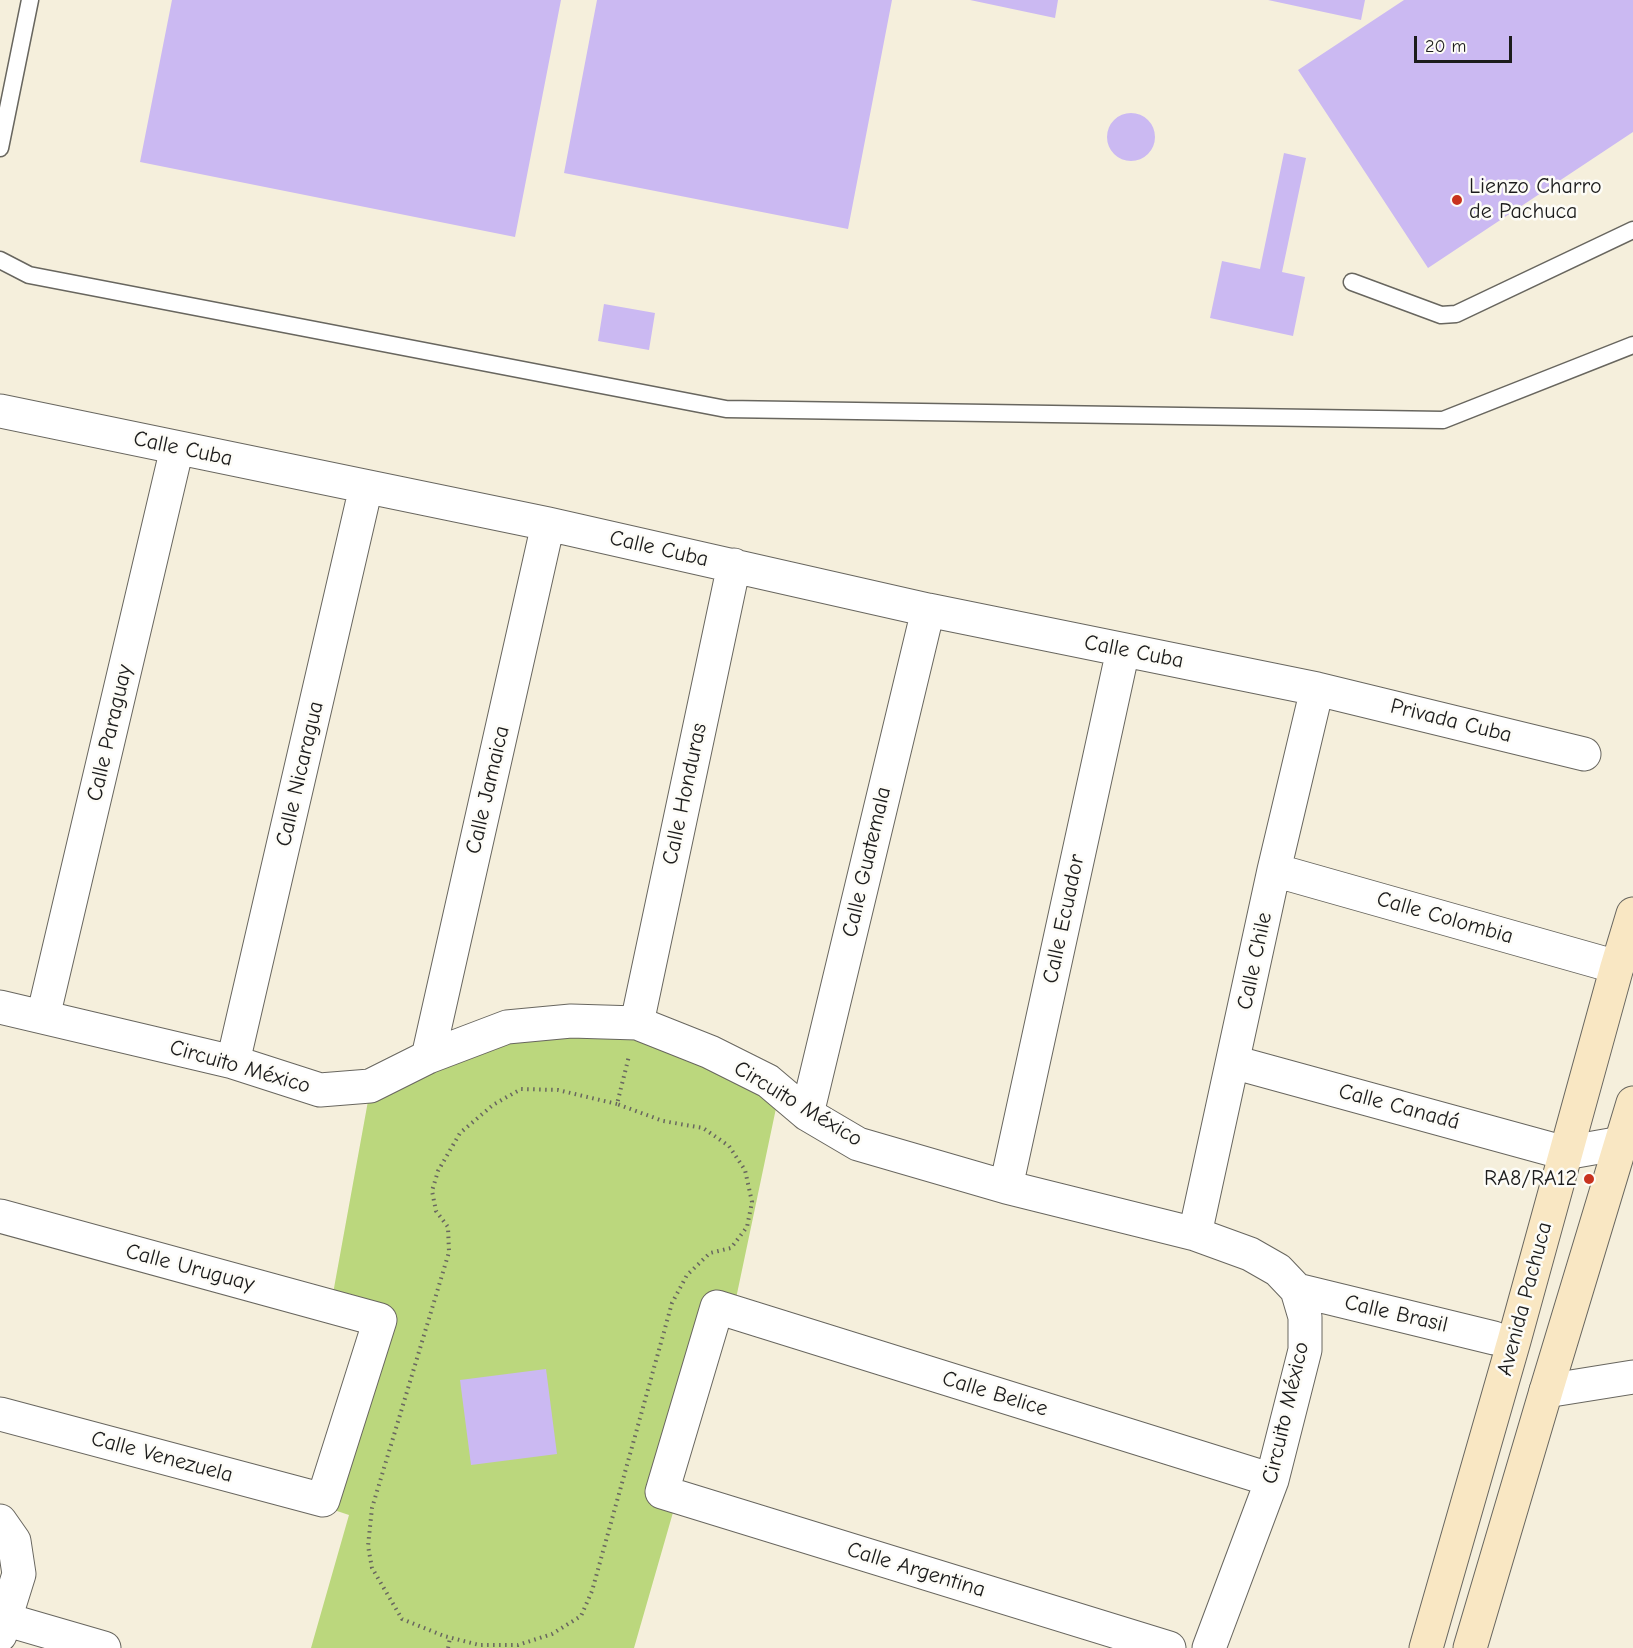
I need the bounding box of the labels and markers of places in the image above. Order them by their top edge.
place label: Lienzo Charro de Pachuca [1469,174,1602,226]
marker: Lienzo Charro de Pachuca [1450,193,1464,207]
place label: RA8/RA12 [1484,1166,1577,1192]
marker: RA8/RA12 [1582,1172,1596,1186]

